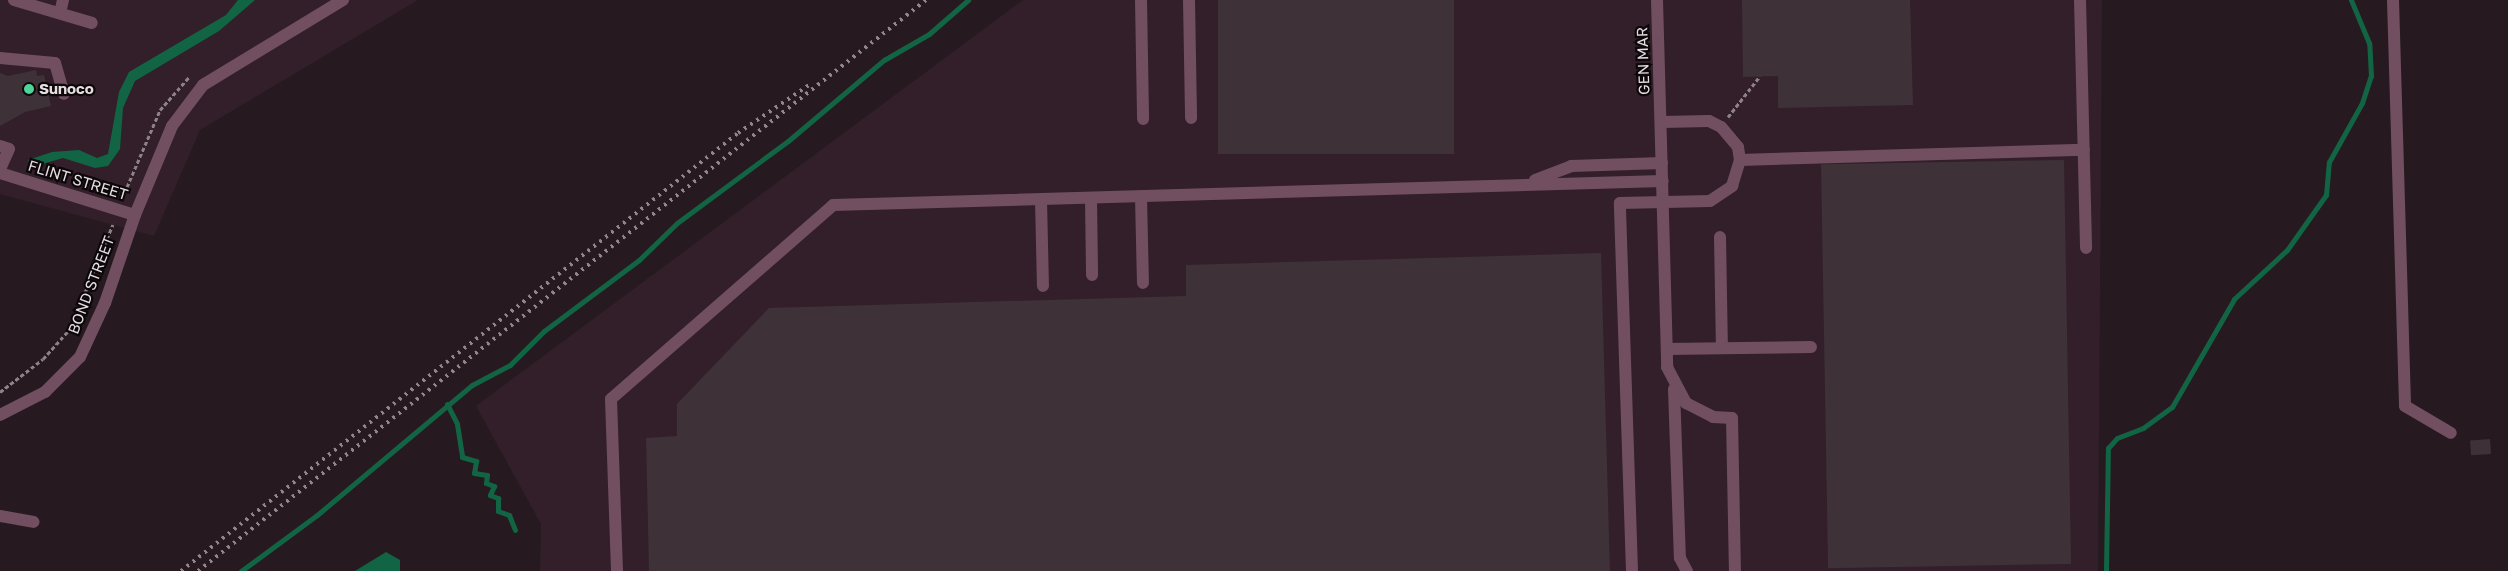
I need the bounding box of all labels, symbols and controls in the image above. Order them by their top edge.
street label: GEN MAR [1633,27,1653,95]
place label: Sunoco [39,80,94,98]
marker: Sunoco [23,83,35,95]
street label: FLINT STREET [26,156,130,204]
street label: BOND STREET [64,233,118,337]

